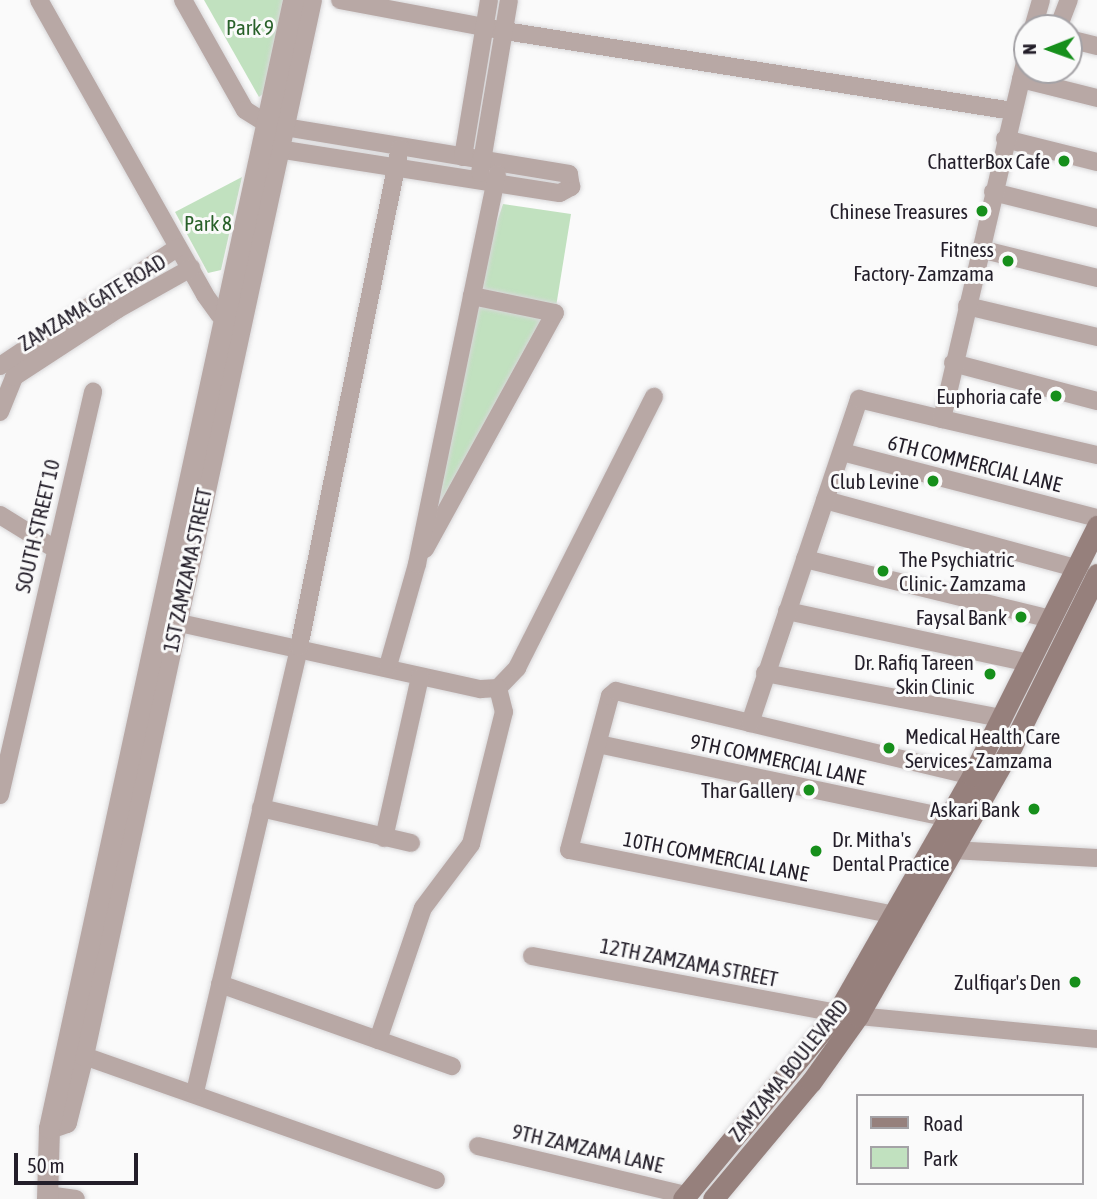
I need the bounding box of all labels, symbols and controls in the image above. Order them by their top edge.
park label: Park 9 [226,14,274,40]
north arrow [1013,14,1083,84]
text: N [1018,44,1040,55]
place label: ChatterBox Cafe [927,148,1050,174]
marker: ChatterBox Cafe [1056,153,1072,169]
place label: Chinese Treasures [830,198,968,224]
marker: Chinese Treasures [974,203,990,219]
park label: Park 8 [184,210,232,236]
place label: Fitness Factory- Zamzama [853,236,994,286]
street label: ZAMZAMA GATE ROAD [14,248,170,356]
marker: Fitness Factory- Zamzama [1000,253,1016,269]
place label: Euphoria cafe [936,383,1042,409]
marker: Euphoria cafe [1048,388,1064,404]
street label: 6TH COMMERCIAL LANE [885,429,1065,497]
street label: SOUTH STREET 10 [9,457,65,595]
place label: Club Levine [830,468,919,494]
marker: Club Levine [925,473,941,489]
street label: 1ST ZAMZAMA STREET [157,486,217,654]
place label: The Psychiatric Clinic- Zamzama [899,546,1026,596]
marker: The Psychiatric Clinic- Zamzama [873,561,893,581]
place label: Faysal Bank [916,604,1007,630]
marker: Faysal Bank [1013,609,1029,625]
place label: Dr. Rafiq Tareen Skin Clinic [854,649,974,699]
marker: Dr. Rafiq Tareen Skin Clinic [980,664,1000,684]
place label: Medical Health Care Services- Zamzama [905,723,1060,773]
street label: 9TH COMMERCIAL LANE [688,728,868,790]
marker: Medical Health Care Services- Zamzama [879,738,899,758]
place label: Thar Gallery [701,777,795,803]
marker: Thar Gallery [801,782,817,798]
place label: Askari Bank [930,796,1020,822]
marker: Askari Bank [1026,801,1042,817]
street label: 10TH COMMERCIAL LANE [621,826,811,886]
place label: Dr. Mitha's Dental Practice [832,826,950,876]
marker: Dr. Mitha's Dental Practice [806,841,826,861]
street label: 12TH ZAMZAMA STREET [598,932,780,992]
place label: Zulfiqar's Den [954,969,1061,995]
marker: Zulfiqar's Den [1067,974,1083,990]
street label: ZAMZAMA BOULEVARD [723,994,853,1146]
legend [856,1094,1083,1185]
text: Road [923,1111,963,1135]
street label: 9TH ZAMZAMA LANE [510,1118,666,1178]
scale bar [18,1140,142,1184]
text: Park [923,1146,958,1170]
text: 50 m [27,1153,65,1177]

